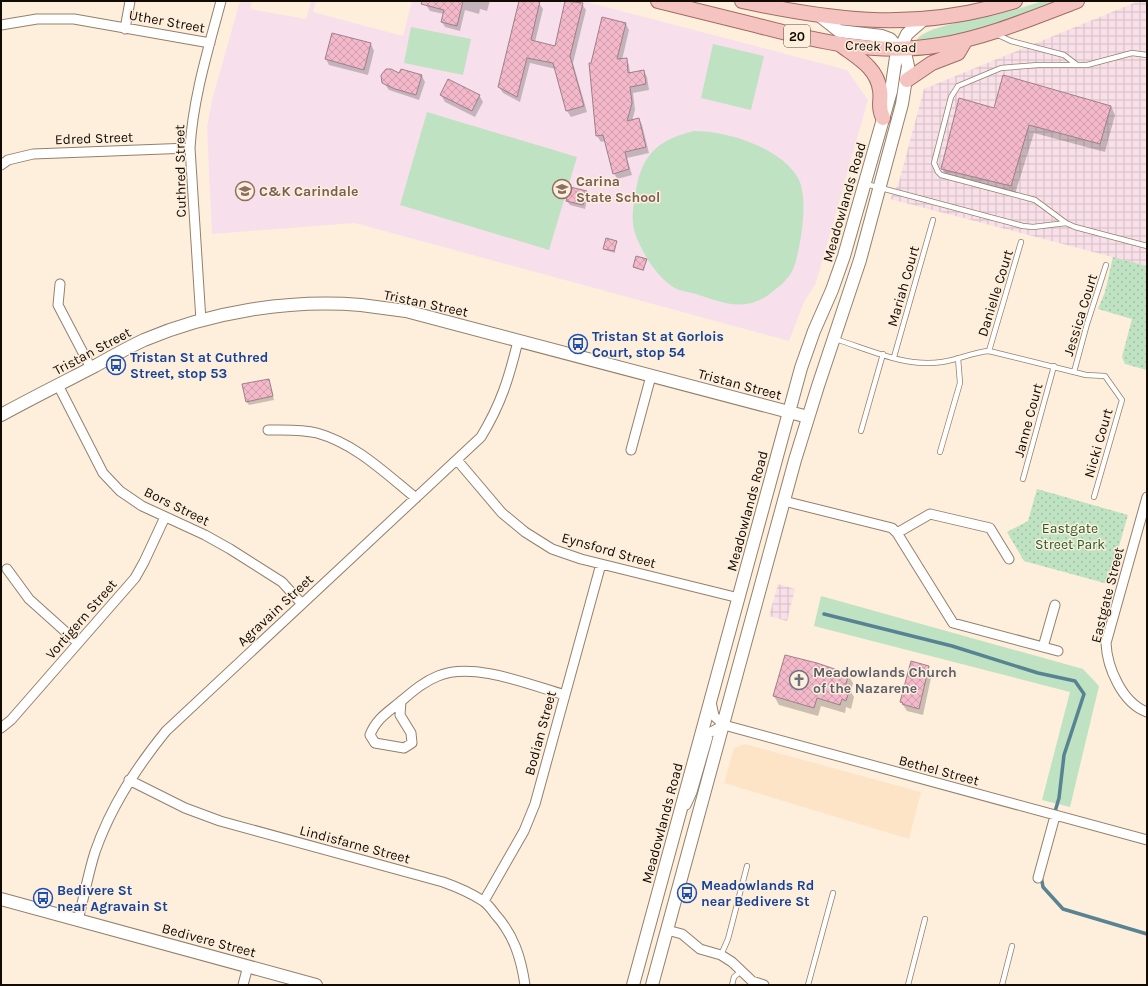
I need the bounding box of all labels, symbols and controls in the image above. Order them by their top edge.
street label: Uther Street [128,6,206,37]
road number: 20 [784,25,810,47]
street label: Creek Road [845,37,917,56]
street label: Cuthred Street [171,124,190,218]
street label: Edred Street [55,129,134,148]
street label: Meadowlands Road [819,140,870,264]
place label: Carina State School [576,173,660,206]
school or university icon: Carina State School [551,178,573,200]
school or university icon: C&K Carindale [234,180,256,202]
place label: C&K Carindale [259,183,358,200]
street label: Mariah Court [884,244,923,329]
street label: Danielle Court [974,248,1017,339]
street label: Jessica Court [1060,272,1101,358]
street label: Tristan Street [382,286,470,321]
street label: Tristan Street [50,324,134,379]
place label: Tristan St at Gorlois Court, stop 54 [592,328,724,361]
bus stop icon: Tristan St at Gorlois Court, stop 54 [567,333,589,355]
place label: Tristan St at Cuthred Street, stop 53 [130,349,268,382]
bus stop icon: Tristan St at Cuthred Street, stop 53 [105,354,127,376]
street label: Tristan Street [696,365,783,404]
street label: Janne Court [1010,381,1047,459]
street label: Nicki Court [1080,406,1116,480]
street label: Meadowlands Road [723,449,772,573]
street label: Bors Street [141,483,212,530]
park label: Eastgate Street Park [1035,520,1105,553]
street label: Eynsford Street [560,529,658,572]
street label: Eastgate Street [1087,546,1128,645]
street label: Agravain Street [234,571,317,650]
street label: Vortigern Street [42,576,121,663]
place label: Meadowlands Church of the Nazarene [813,664,957,697]
church icon: Meadowlands Church of the Nazarene [788,669,810,691]
street label: Bodian Street [521,689,560,777]
street label: Bethel Street [897,752,981,789]
street label: Meadowlands Road [638,761,687,885]
street label: Lindisfarne Street [298,822,412,867]
place label: Meadowlands Rd near Bedivere St [701,877,814,910]
place label: Bedivere St near Agravain St [57,882,168,915]
bus stop icon: Meadowlands Rd near Bedivere St [676,882,698,904]
bus stop icon: Bedivere St near Agravain St [32,887,54,909]
street label: Bedivere Street [160,920,258,961]

